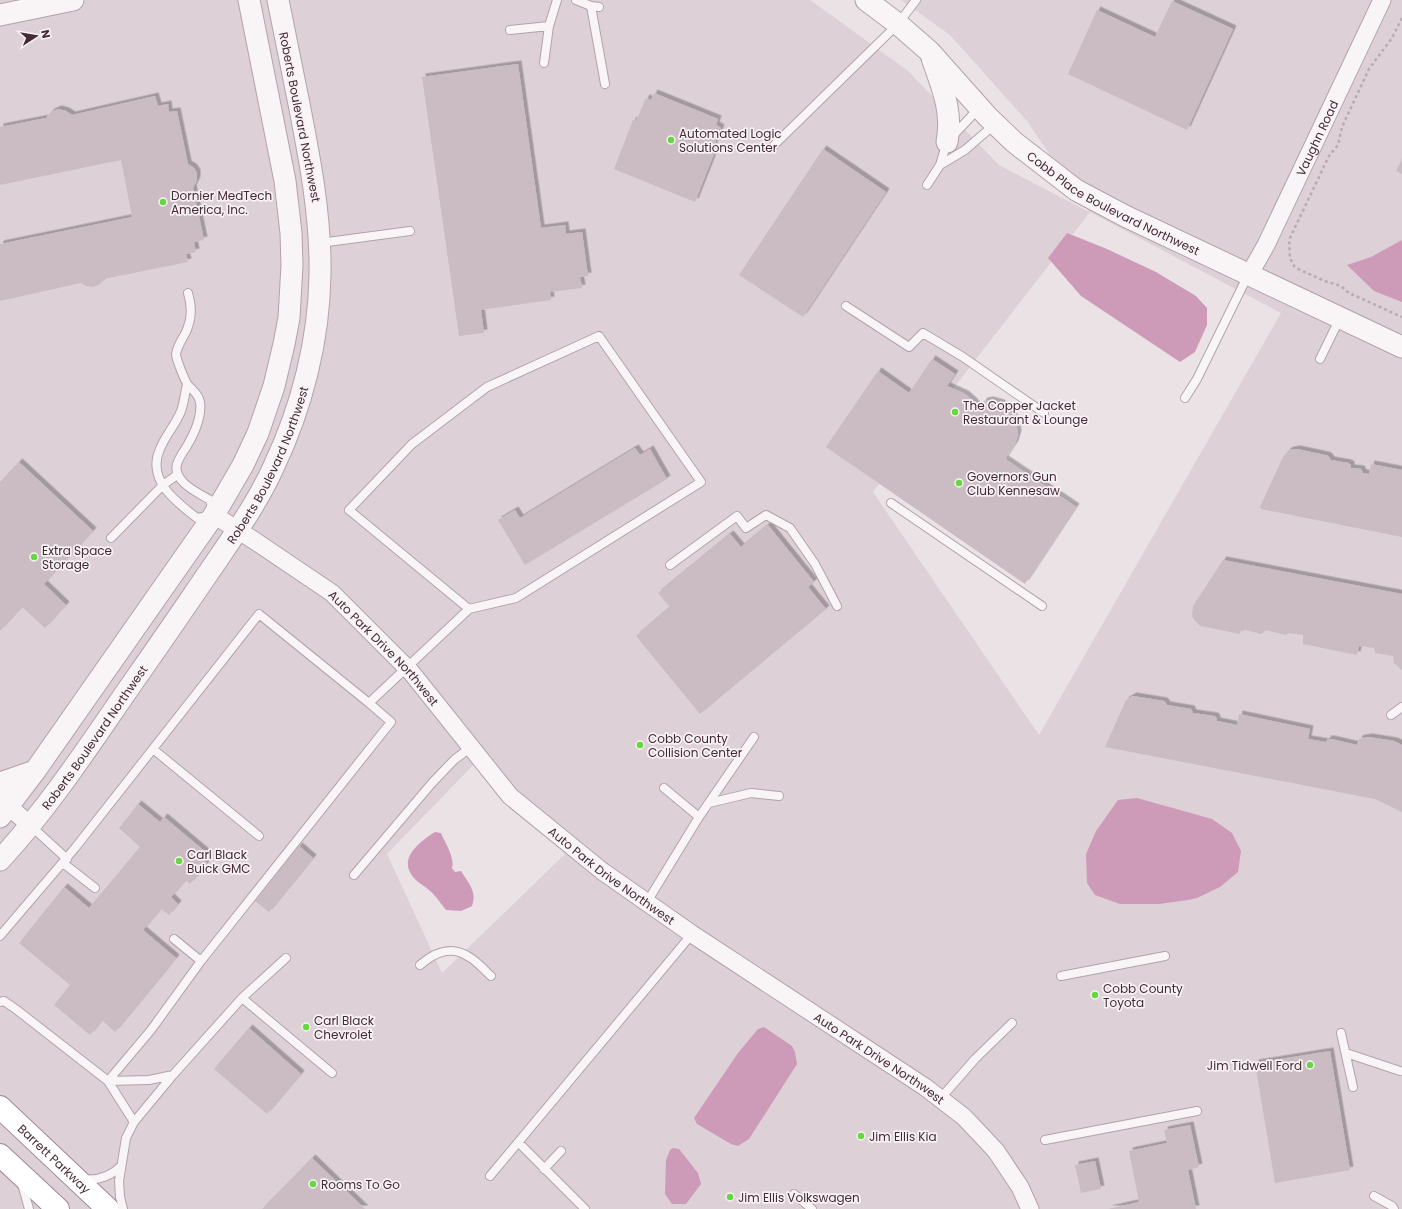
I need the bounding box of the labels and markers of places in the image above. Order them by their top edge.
place label: Automated Logic Solutions Center [679,125,782,156]
marker: Automated Logic Solutions Center [666,135,676,145]
place label: Dornier MedTech America, Inc. [171,187,272,218]
marker: Dornier MedTech America, Inc. [158,197,168,207]
place label: The Copper Jacket Restaurant & Lounge [963,397,1088,428]
marker: The Copper Jacket Restaurant & Lounge [950,407,960,417]
place label: Governors Gun Club Kennesaw [967,468,1060,499]
marker: Governors Gun Club Kennesaw [954,478,964,488]
place label: Extra Space Storage [42,542,112,573]
marker: Extra Space Storage [29,552,39,562]
place label: Cobb County Collision Center [648,730,743,761]
marker: Cobb County Collision Center [635,740,645,750]
place label: Carl Black Buick GMC [187,846,251,877]
marker: Carl Black Buick GMC [174,856,184,866]
place label: Cobb County Toyota [1103,980,1183,1011]
marker: Cobb County Toyota [1090,990,1100,1000]
place label: Carl Black Chevrolet [314,1012,375,1043]
marker: Carl Black Chevrolet [301,1022,311,1032]
place label: Jim Tidwell Ford [1207,1057,1302,1074]
marker: Jim Tidwell Ford [1305,1060,1315,1070]
place label: Jim Ellis Kia [869,1128,937,1145]
marker: Jim Ellis Kia [856,1131,866,1141]
place label: Rooms To Go [321,1176,400,1193]
marker: Rooms To Go [308,1179,318,1189]
place label: Jim Ellis Volkswagen [738,1189,860,1206]
marker: Jim Ellis Volkswagen [725,1192,735,1202]

